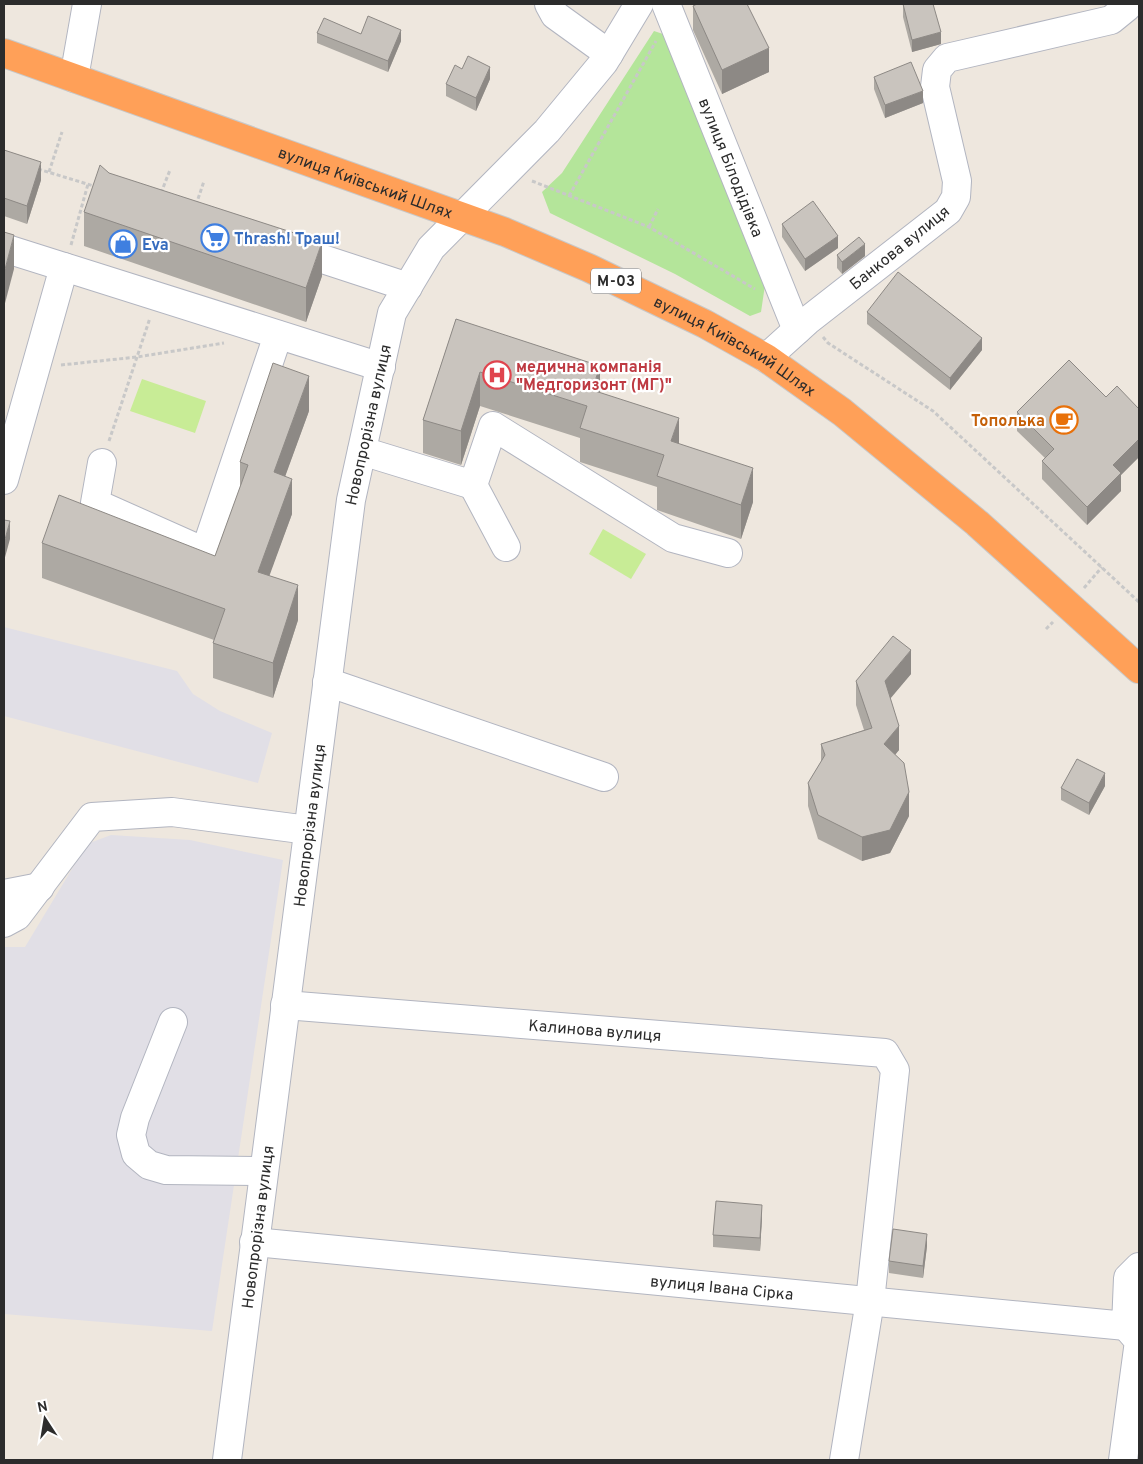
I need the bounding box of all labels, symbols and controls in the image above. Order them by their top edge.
street label: вулиця Білодідівка [693,96,767,241]
street label: вулиця Київський Шлях [275,144,455,224]
street label: Банкова вулиця [846,202,954,295]
supermarket icon: Thrash! Траш! [200,223,230,253]
shop icon: Eva [108,229,138,259]
place label: Thrash! Траш! [234,230,340,250]
place label: Eva [142,236,169,256]
road number: М-03 [591,268,641,294]
street label: вулиця Київський Шлях [650,293,819,402]
street label: Новопрорізна вулиця [342,343,397,508]
place label: медична компанія "Медгоризонт (МГ)" [516,358,672,396]
hospital icon: медична компанія "Медгоризонт (МГ)" [482,360,512,390]
cafe icon: Тополька [1049,405,1079,435]
place label: Тополька [971,412,1045,432]
street label: Новопрорізна вулиця [291,743,331,908]
street label: Калинова вулиця [528,1017,662,1047]
street label: Новопрорізна вулиця [239,1144,280,1310]
street label: вулиця Івана Сірка [649,1272,794,1306]
north arrow [20,1394,70,1444]
text: N [36,1398,49,1417]

